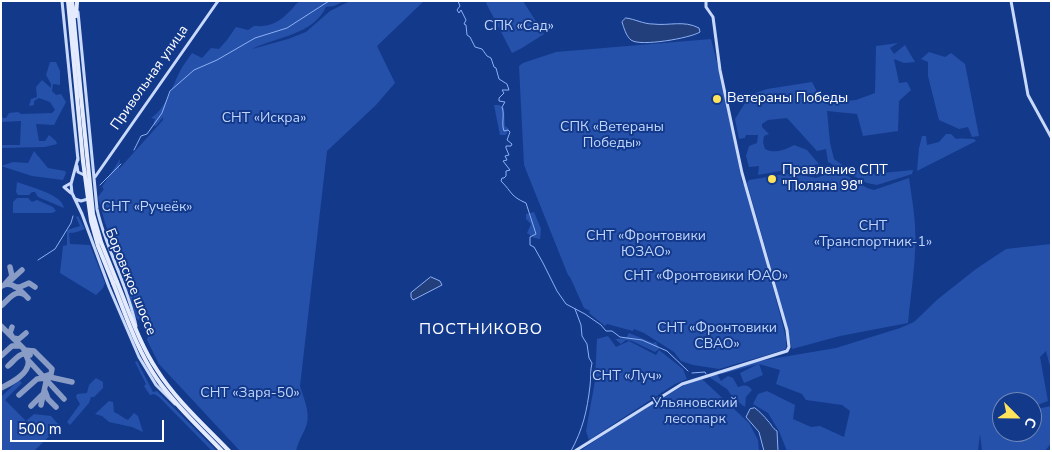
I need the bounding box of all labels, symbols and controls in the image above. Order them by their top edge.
park label: СПК «Сад» [484,19,554,35]
street label: Привольная улица [108,22,192,134]
place label: Ветераны Победы [727,91,848,107]
marker: Ветераны Победы [711,93,723,105]
park label: СНТ «Искра» [222,111,306,127]
park label: СПК «Ветераны Победы» [560,120,664,152]
place label: Правление СПТ "Поляна 98" [782,163,888,196]
marker: Правление СПТ "Поляна 98" [766,173,778,185]
park label: СНТ «Ручеёк» [102,200,192,216]
park label: СНТ «Транспортник-1» [814,219,932,252]
street label: Боровское шоссе [101,226,159,338]
park label: СНТ «Фронтовики ЮЗАО» [586,229,706,262]
park label: СНТ «Фронтовики ЮАО» [624,269,788,285]
district label: ПОСТНИКОВО [418,320,544,340]
park label: СНТ «Фронтовики СВАО» [657,321,777,354]
park label: СНТ «Луч» [592,369,662,385]
park label: СНТ «Заря-50» [200,386,300,402]
north arrow [992,392,1042,442]
park label: Ульяновский лесопарк [652,396,738,428]
scale bar [12,410,166,442]
text: С [1020,415,1041,431]
text: 500 m [18,419,62,439]

